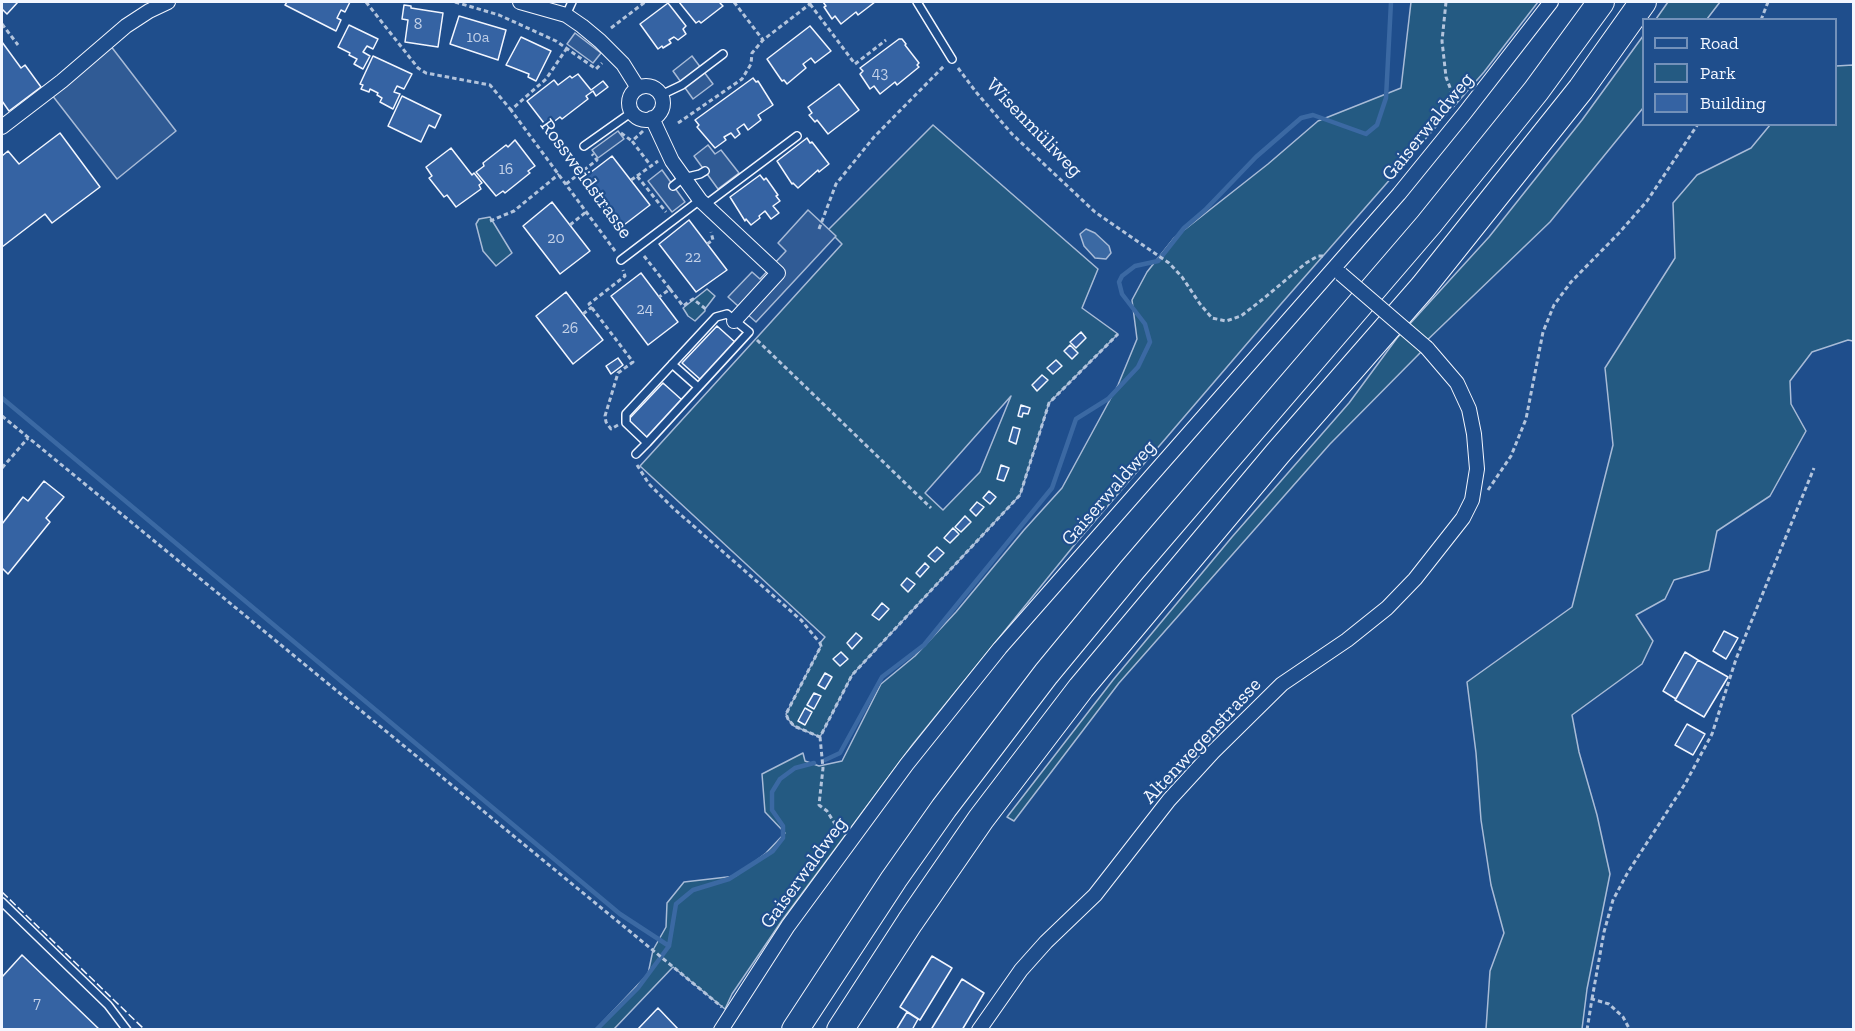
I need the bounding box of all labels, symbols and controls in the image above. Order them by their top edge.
house number: 8 [414,14,422,34]
legend [1642,18,1837,126]
house number: 10a [466,27,490,47]
text: Road [1700,32,1739,54]
text: Park [1700,62,1736,84]
house number: 43 [872,63,888,83]
street label: Gaiserwaldweg [1377,68,1479,186]
street label: Wisenmüliweg [981,74,1087,182]
text: Building [1700,92,1766,114]
street label: Rossweidstrasse [535,114,637,244]
house number: 16 [499,159,513,179]
house number: 20 [547,228,565,248]
house number: 22 [685,247,701,267]
house number: 24 [637,299,653,319]
house number: 26 [562,318,578,338]
street label: Gaiserwaldweg [1057,435,1161,551]
street label: Altenwegenstrasse [1137,673,1267,809]
street label: Gaiserwaldweg [755,812,853,934]
house number: 7 [33,993,41,1013]

